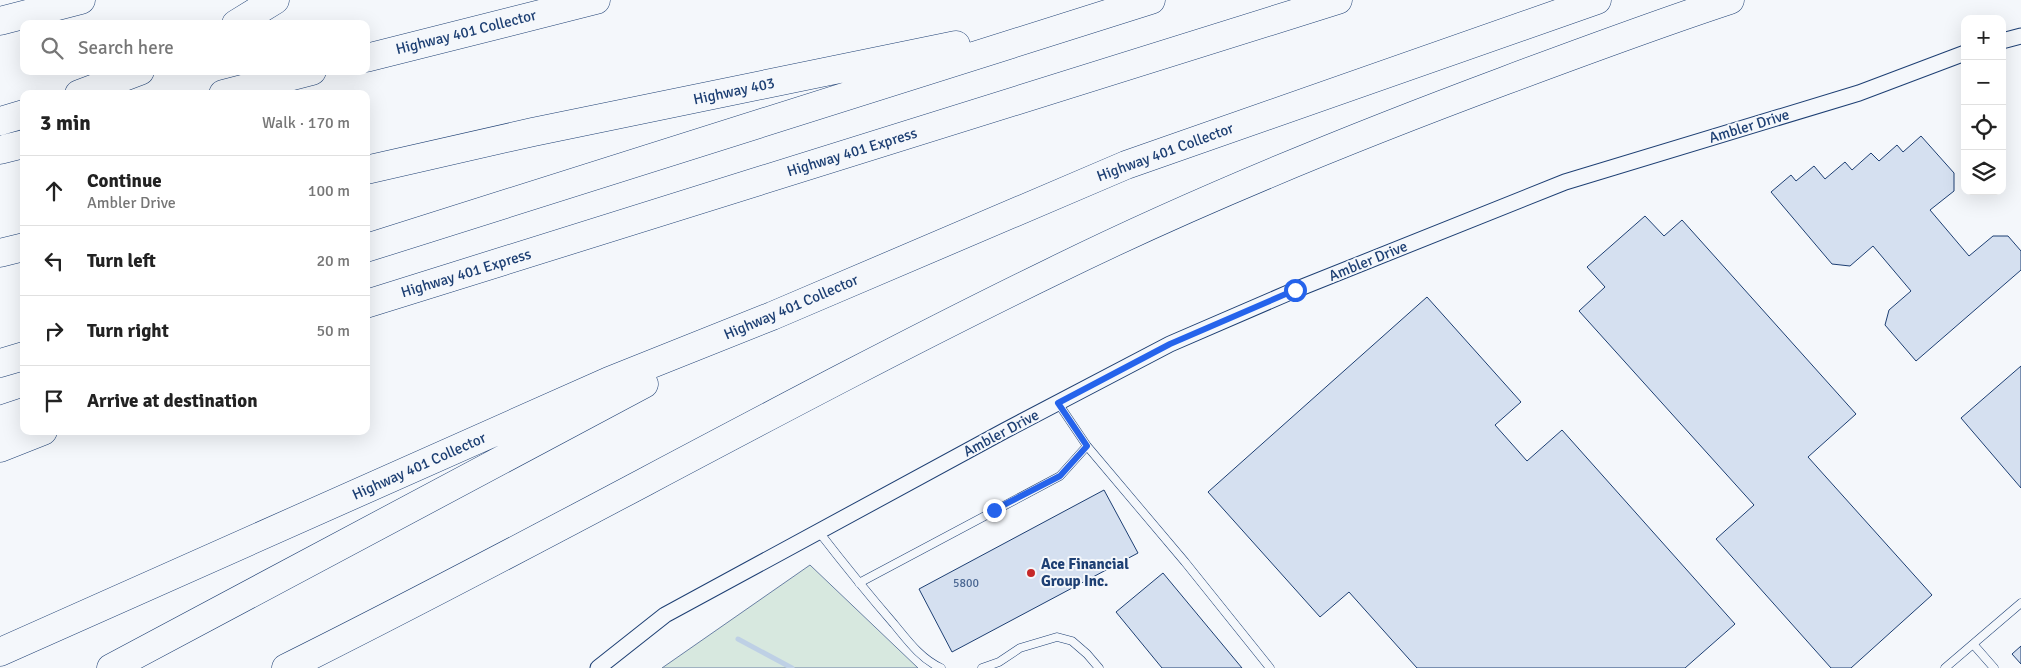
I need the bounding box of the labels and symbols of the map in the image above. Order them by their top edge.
street label: Highway 401 Collector [394,6,539,58]
street label: Highway 403 [692,74,776,108]
street label: Ambler Drive [1707,105,1791,147]
street label: Highway 401 Collector [1094,119,1236,185]
street label: Highway 401 Express [785,123,920,180]
street label: Ambler Drive [1326,237,1410,285]
street label: Highway 401 Express [399,244,534,301]
street label: Highway 401 Collector [721,270,861,343]
route start [1284,279,1307,302]
street label: Ambler Drive [960,406,1042,460]
street label: Highway 401 Collector [349,428,489,504]
route end [983,499,1006,522]
place label: Ace Financial Group Inc. [1041,555,1129,590]
marker: Ace Financial Group Inc. [1025,567,1037,579]
house number: 5800 [953,576,979,591]

